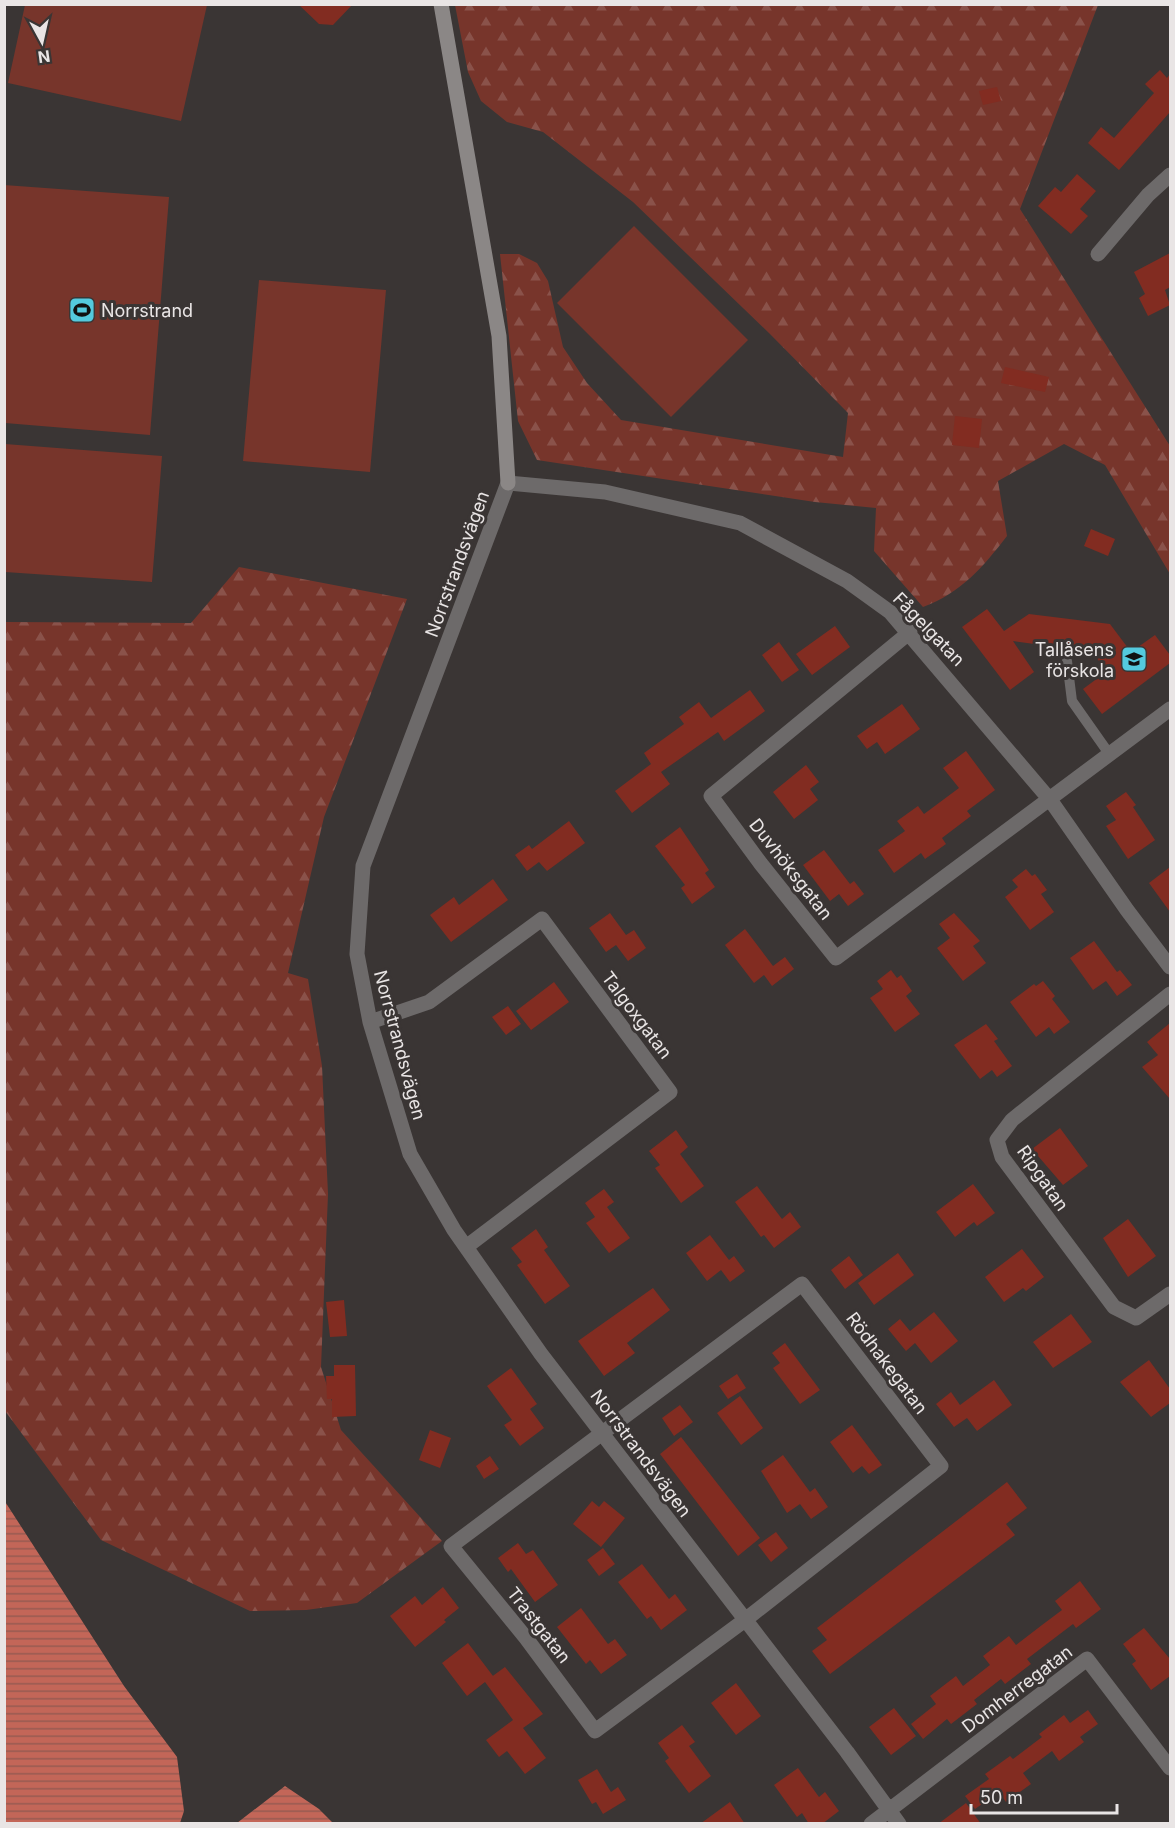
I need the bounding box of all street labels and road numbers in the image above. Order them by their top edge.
street label: Norrstrandsvägen [421,488,493,640]
street label: Fågelgatan [889,588,969,670]
street label: Duvhöksgatan [745,814,837,924]
street label: Talgoxgatan [597,967,677,1063]
street label: Norrstrandsvägen [370,968,430,1122]
street label: Ripgatan [1013,1141,1073,1215]
street label: Rödhakegatan [842,1308,932,1418]
street label: Norrstrandsvägen [586,1385,696,1521]
street label: Trastgatan [503,1583,575,1667]
street label: Domherregatan [958,1641,1076,1737]

